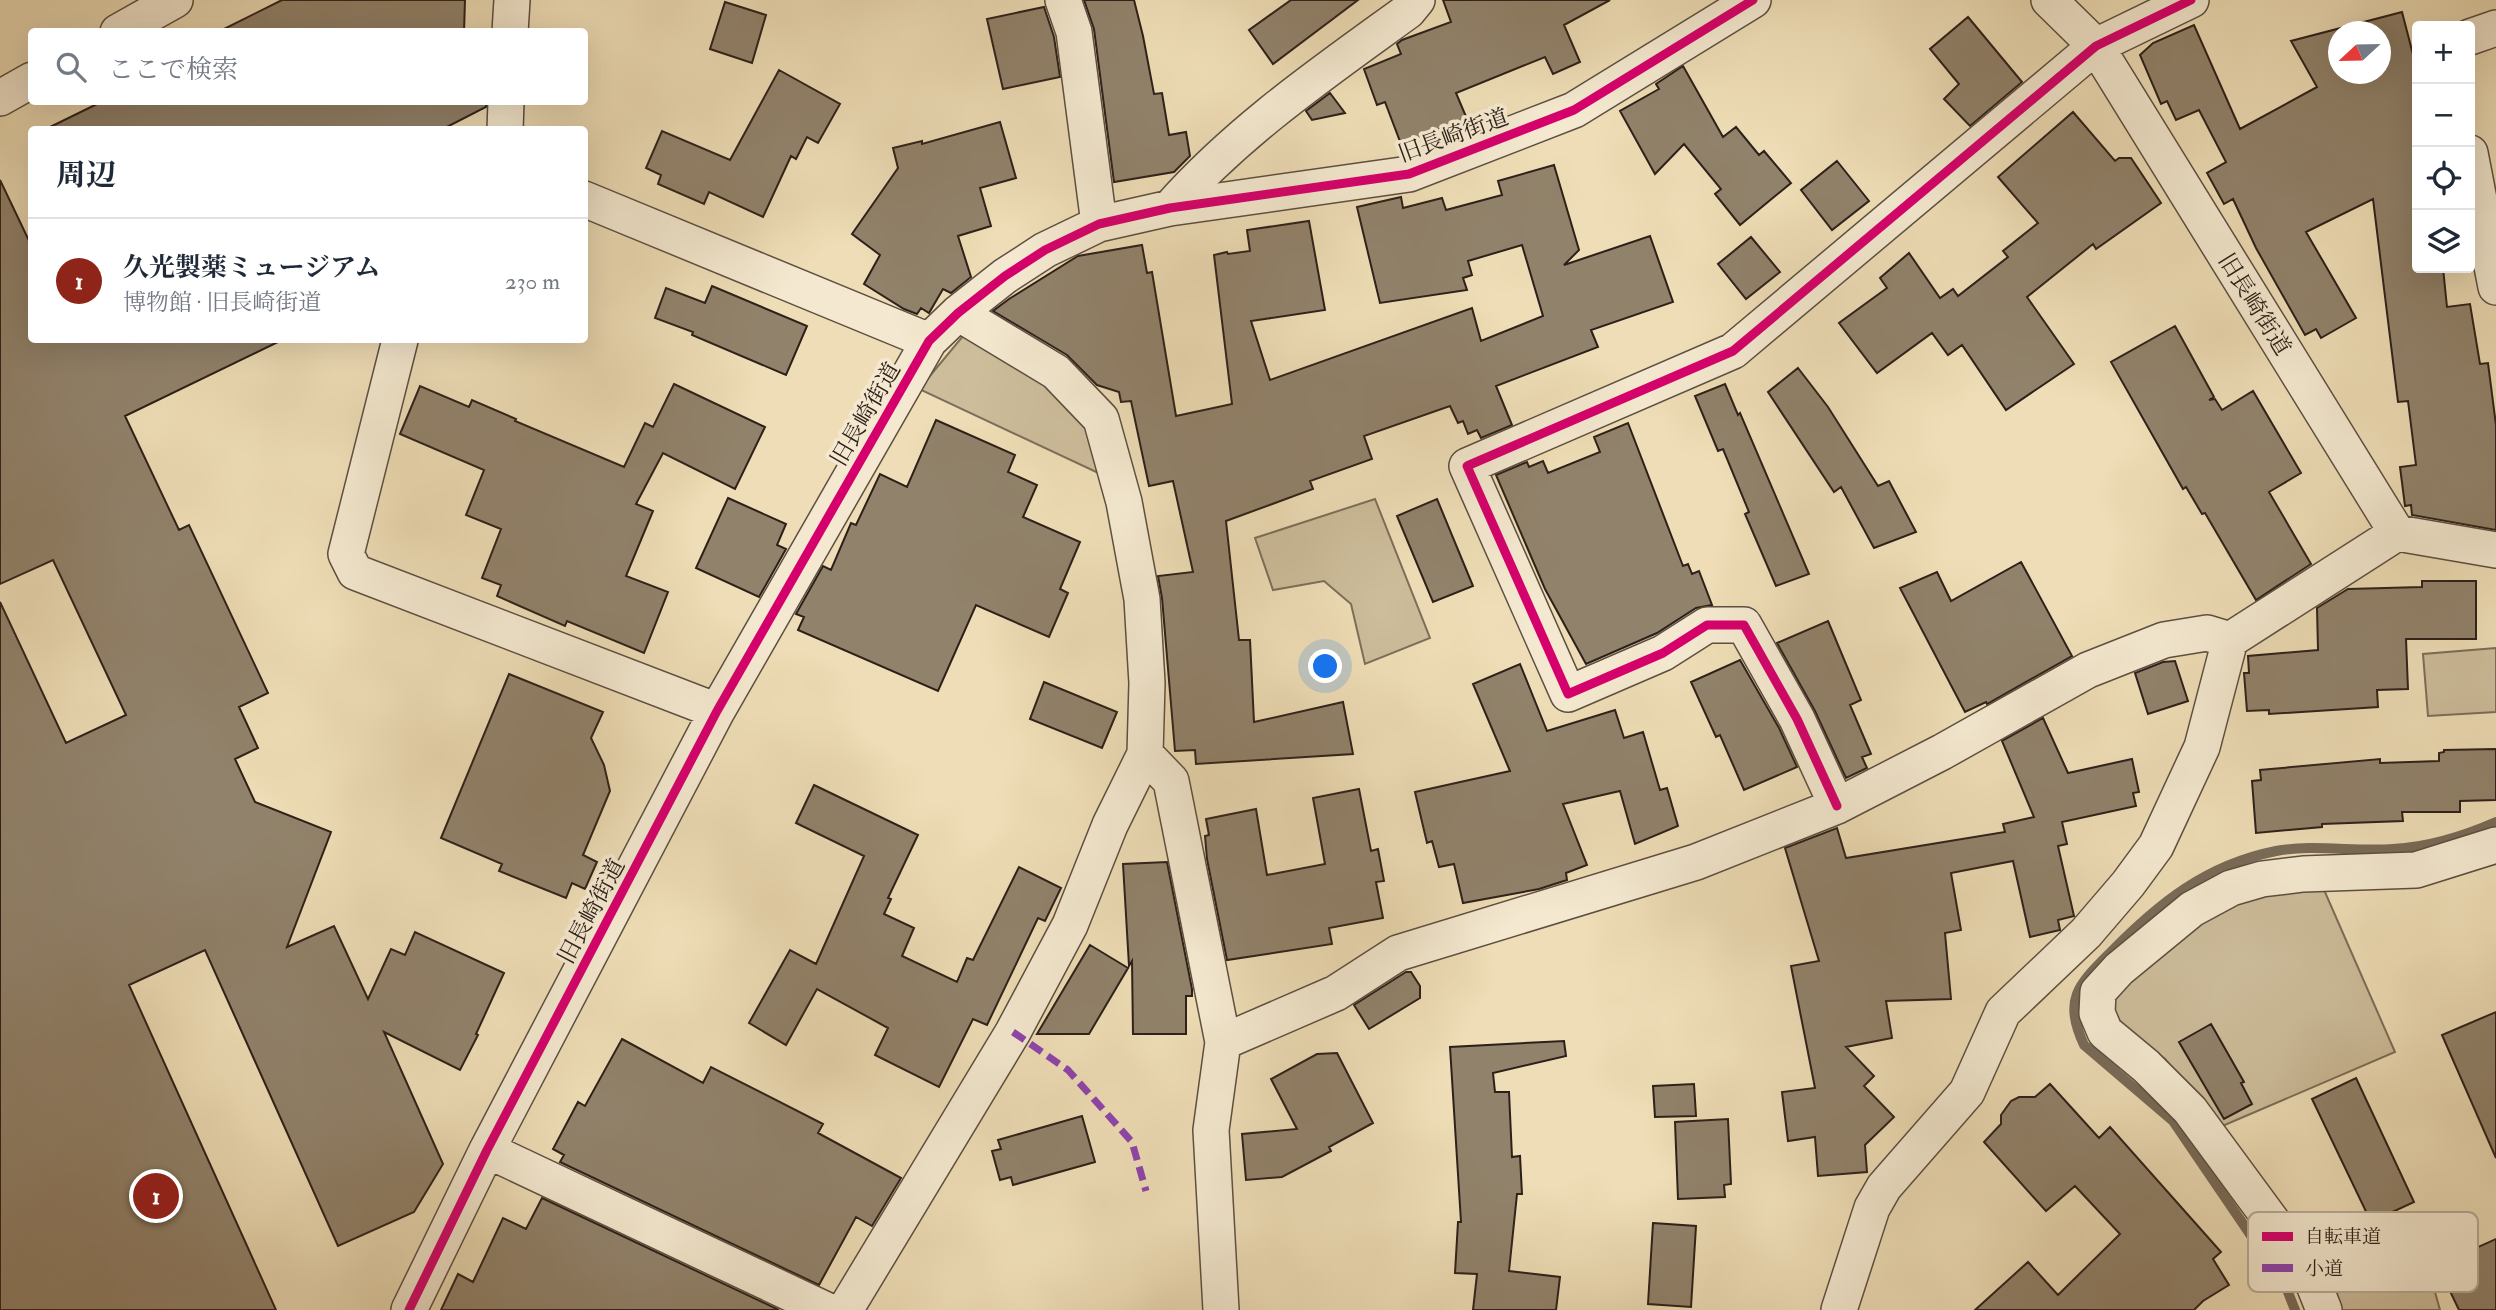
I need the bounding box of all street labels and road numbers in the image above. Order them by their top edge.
street label: 旧長崎街道 [1394,102,1512,169]
street label: 旧長崎街道 [2212,248,2297,361]
street label: 旧長崎街道 [824,357,907,471]
street label: 旧長崎街道 [552,854,631,969]

